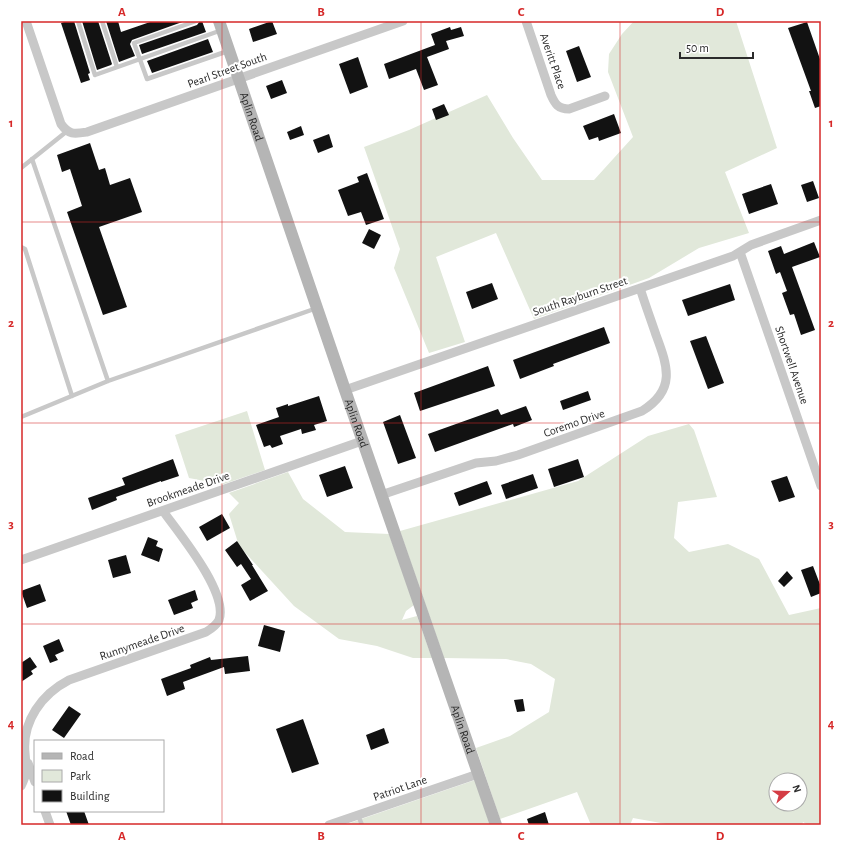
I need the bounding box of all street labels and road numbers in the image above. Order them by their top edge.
street label: Averitt Place [538,31,568,91]
street label: Pearl Street South [186,50,268,90]
street label: Aplin Road [238,91,266,143]
street label: South Rayburn Street [531,274,629,319]
street label: Shortwell Avenue [773,324,811,406]
street label: Aplin Road [343,397,370,449]
street label: Coremo Drive [542,407,606,439]
street label: Brookmeade Drive [145,469,231,509]
street label: Runnymeade Drive [98,622,186,663]
street label: Aplin Road [449,703,477,755]
street label: Patriot Lane [372,773,428,803]

